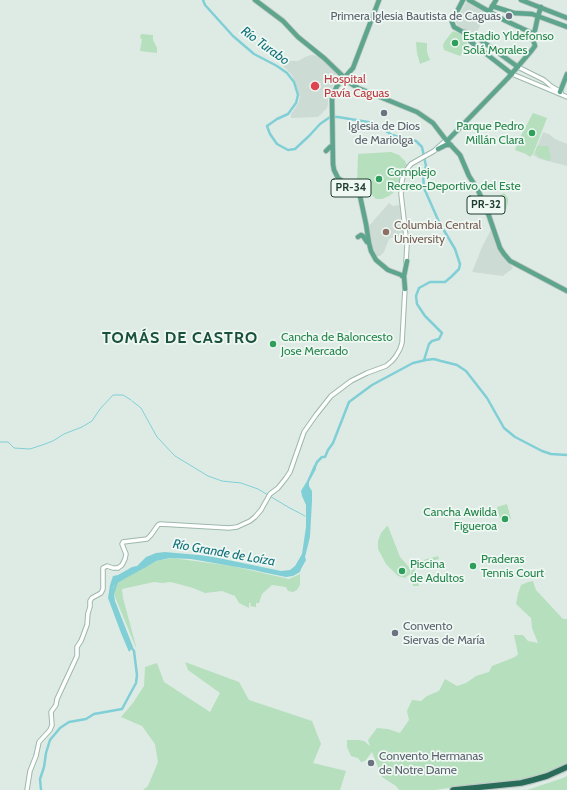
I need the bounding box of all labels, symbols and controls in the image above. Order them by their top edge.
place label: Primera Iglesia Bautista de Caguas [330,9,501,23]
marker: Primera Iglesia Bautista de Caguas [504,11,514,21]
water label: Río Turabo [238,23,292,69]
place label: Estadio Yldefonso Solá Morales [463,29,554,57]
marker: Estadio Yldefonso Solá Morales [450,38,460,48]
place label: Hospital Pavía Caguas [324,72,389,100]
marker: Hospital Pavía Caguas [309,80,321,92]
marker: Iglesia de Dios de Mariolga [379,108,389,118]
place label: Iglesia de Dios de Mariolga [348,119,420,147]
place label: Parque Pedro Millán Clara [456,119,524,147]
marker: Parque Pedro Millán Clara [527,128,537,138]
place label: Complejo Recreo-Deportivo del Este [387,165,521,193]
marker: Complejo Recreo-Deportivo del Este [374,174,384,184]
road number: PR-34 [331,179,371,197]
road number: PR-32 [467,196,505,214]
place label: Columbia Central University [394,218,481,246]
marker: Columbia Central University [381,227,391,237]
district label: TOMÁS DE CASTRO [102,328,258,348]
place label: Cancha de Baloncesto Jose Mercado [281,330,393,358]
marker: Cancha de Baloncesto Jose Mercado [268,339,278,349]
place label: Cancha Awilda Figueroa [423,505,497,533]
marker: Cancha Awilda Figueroa [500,514,510,524]
water label: Río Grande de Loíza [172,536,276,570]
place label: Praderas Tennis Court [481,552,544,580]
place label: Piscina de Adultos [410,557,464,585]
marker: Praderas Tennis Court [468,561,478,571]
marker: Piscina de Adultos [397,566,407,576]
place label: Convento Siervas de María [403,619,485,647]
marker: Convento Siervas de María [390,628,400,638]
place label: Convento Hermanas de Notre Dame [379,749,483,777]
marker: Convento Hermanas de Notre Dame [366,758,376,768]

